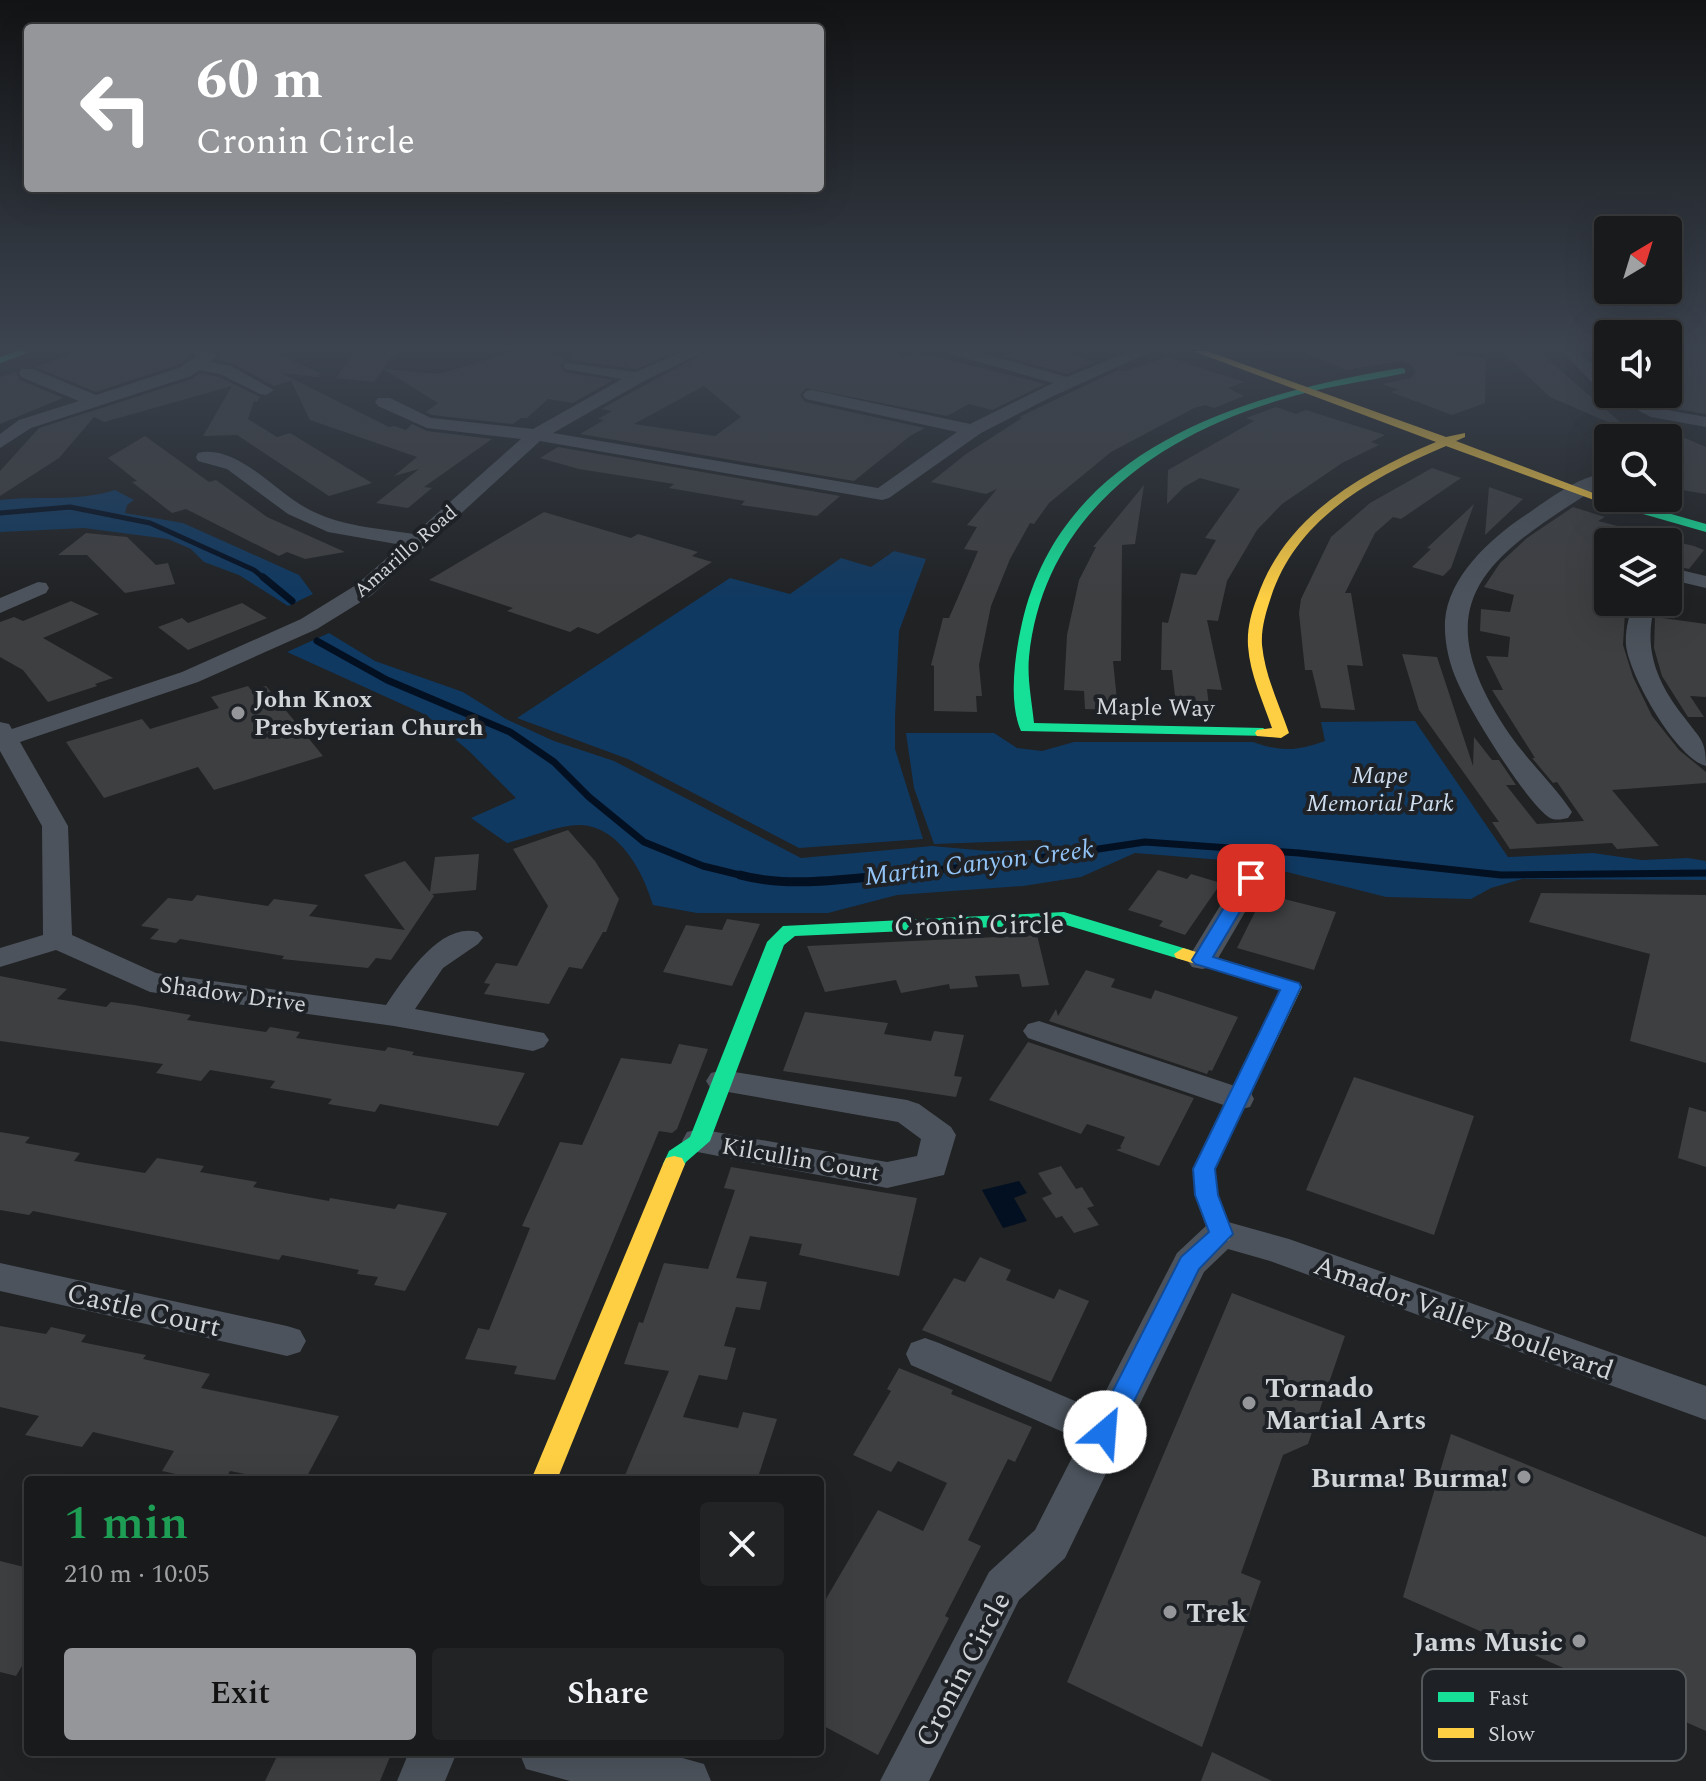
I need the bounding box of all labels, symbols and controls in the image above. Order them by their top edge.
text: 60 m [196,38,323,123]
icon: left [64,56,168,160]
text: Cronin Circle [196,115,415,170]
north arrow [1594,216,1682,304]
map controls [1594,216,1682,616]
button: sound [1594,320,1682,408]
button: search [1594,424,1682,512]
street label: Amarillo Road [347,498,464,605]
button: layers [1594,528,1682,616]
place label: John Knox Presbyterian Church [254,682,484,746]
street label: Maple Way [1095,689,1216,727]
marker: John Knox Presbyterian Church [229,704,247,722]
park label: Mape Memorial Park [1306,758,1454,822]
water label: Martin Canyon Creek [862,829,1096,897]
pin [1217,844,1285,912]
icon: arrive [1229,856,1273,900]
street label: Cronin Circle [894,903,1064,948]
street label: Shadow Drive [157,967,308,1023]
street label: Kilcullin Court [719,1128,883,1192]
street label: Amador Valley Boulevard [1308,1244,1619,1393]
street label: Castle Court [62,1272,225,1349]
place label: Tornado Martial Arts [1265,1367,1426,1442]
position arrow [1063,1390,1147,1474]
marker: Tornado Martial Arts [1240,1394,1258,1412]
place label: Burma! Burma! [1310,1457,1508,1500]
marker: Burma! Burma! [1515,1468,1533,1486]
text: 1 min [64,1487,189,1560]
button: close [700,1502,784,1586]
text: 210 m · 10:05 [64,1554,210,1594]
street label: Cronin Circle [904,1584,1022,1755]
place label: Trek [1186,1592,1248,1635]
marker: Trek [1161,1603,1179,1621]
place label: Jams Music [1413,1621,1563,1664]
marker: Jams Music [1570,1632,1588,1650]
button: Exit [64,1648,416,1740]
button: Share [432,1648,784,1740]
legend [1422,1669,1686,1761]
text: Fast [1488,1682,1529,1715]
text: Slow [1488,1718,1536,1751]

